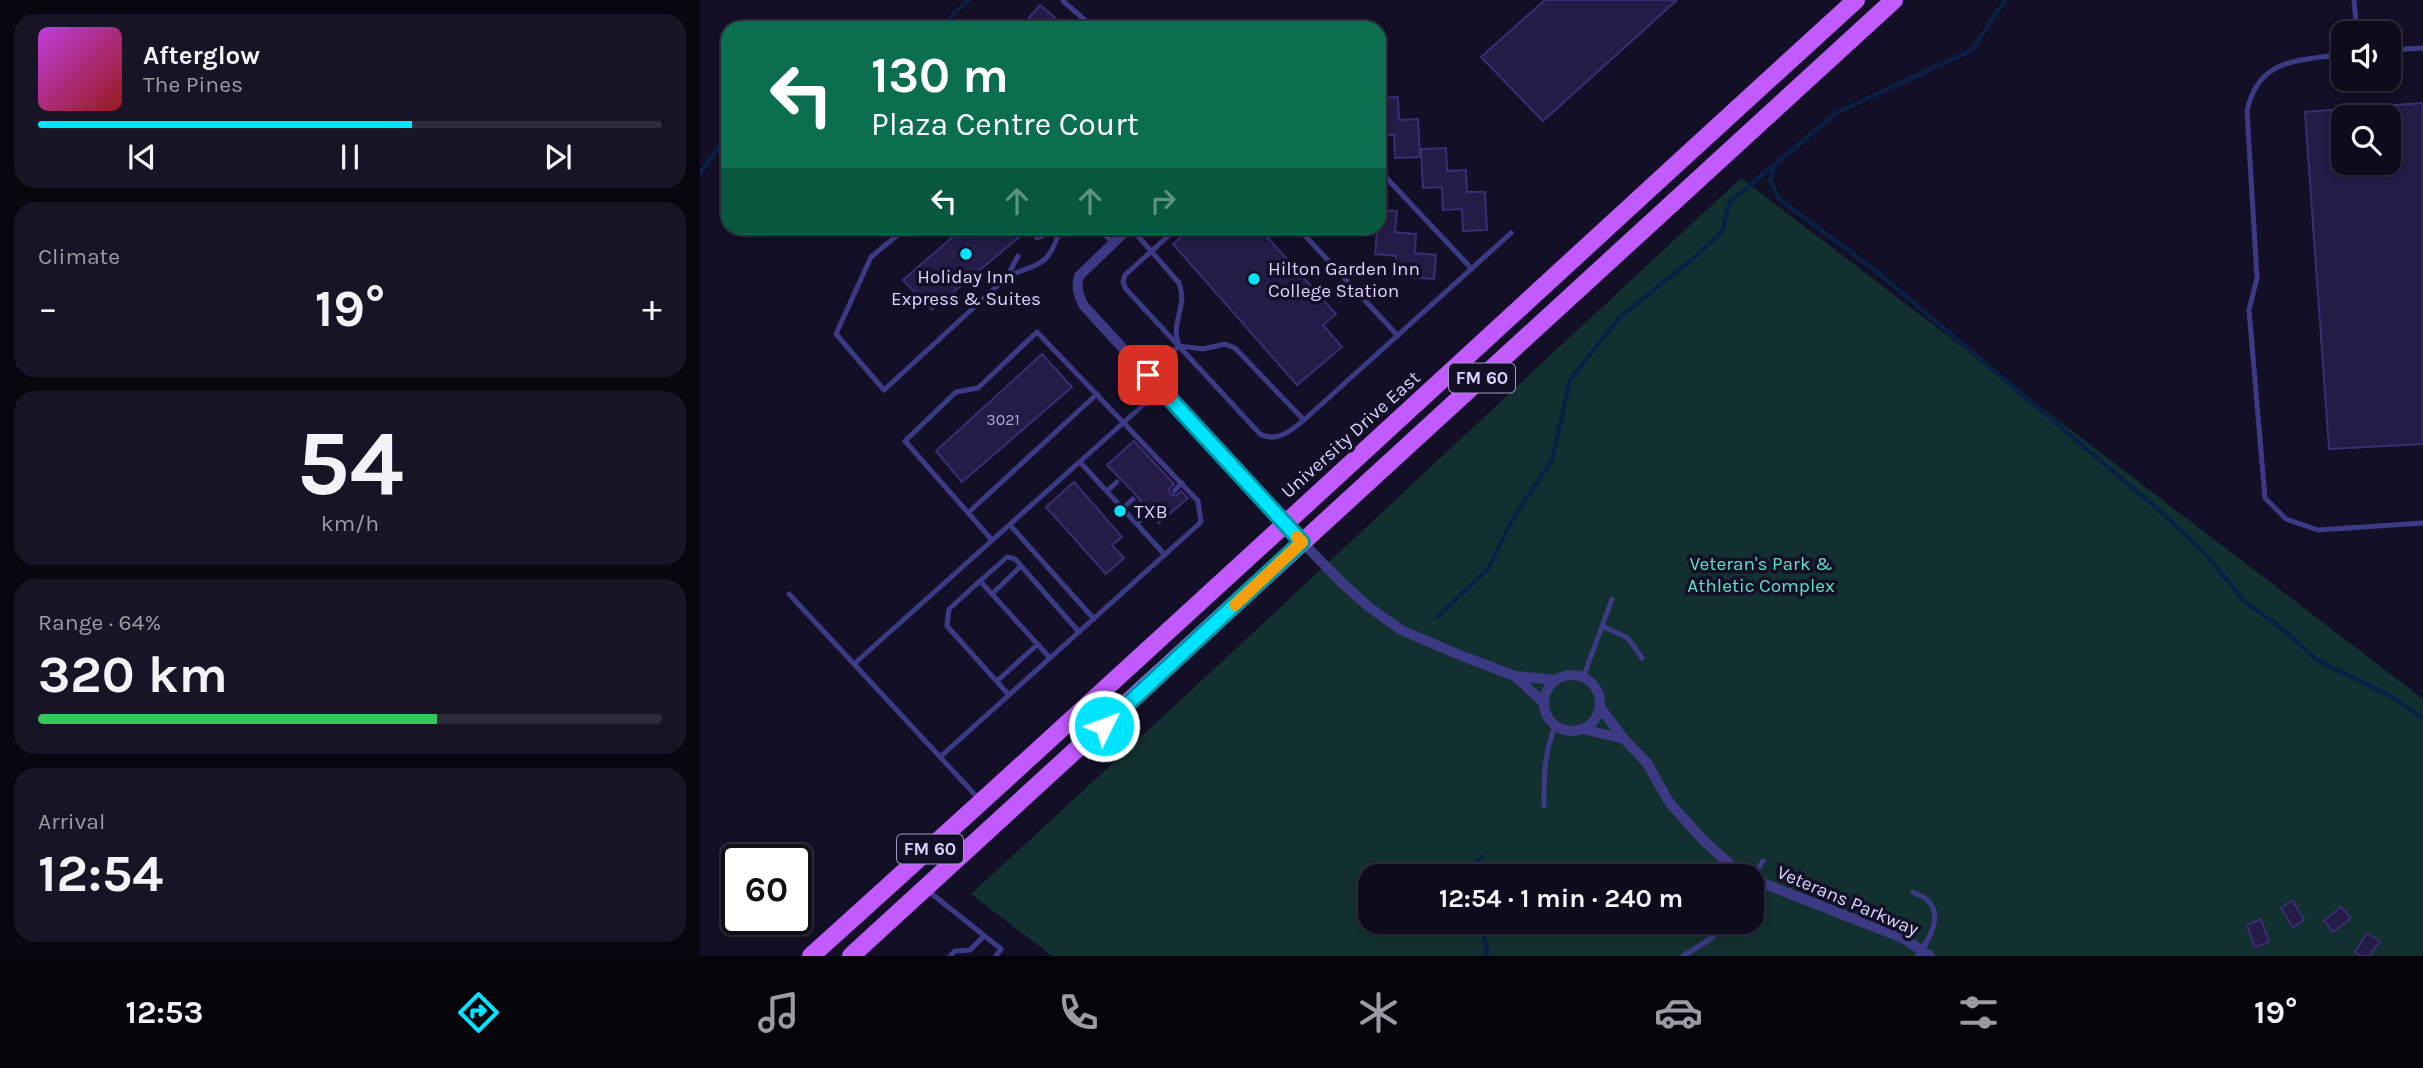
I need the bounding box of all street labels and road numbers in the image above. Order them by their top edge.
road number: FM 60 [1449,364,1515,392]
street label: University Drive East [1277,367,1425,503]
road number: FM 60 [897,834,963,864]
street label: Veterans Parkway [1774,861,1922,941]

